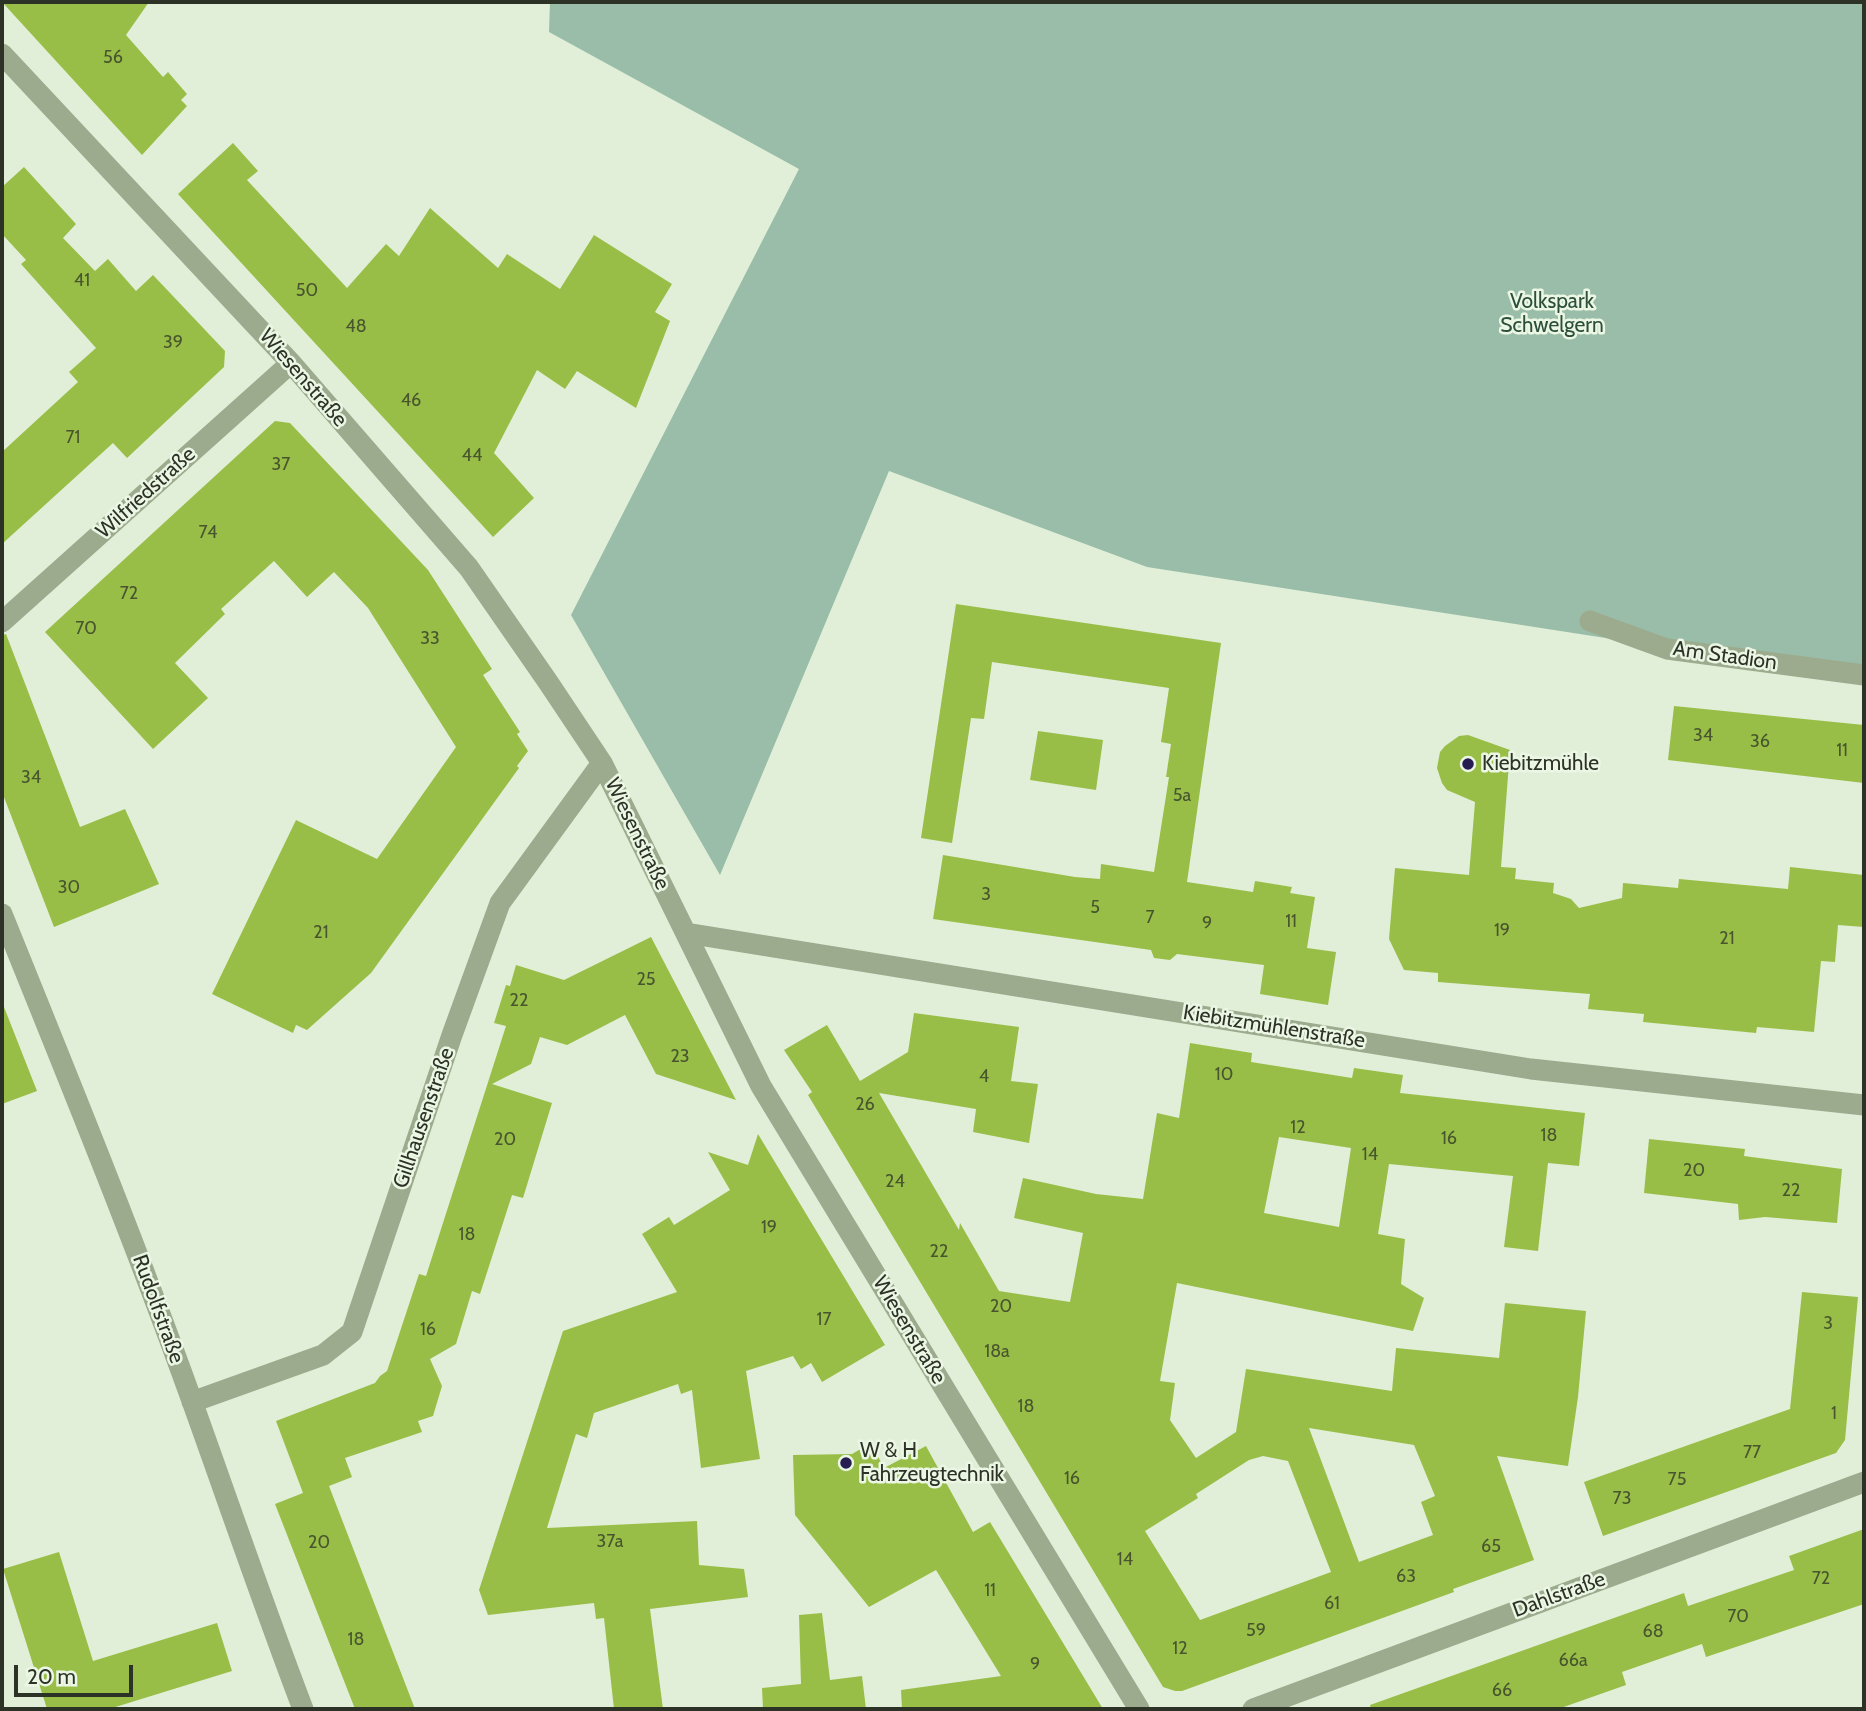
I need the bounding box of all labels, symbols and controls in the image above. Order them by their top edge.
house number: 56 [103,47,123,69]
house number: 41 [74,270,90,292]
house number: 50 [296,280,318,302]
park label: Volkspark Schwelgern [1500,289,1604,339]
house number: 48 [345,316,367,338]
street label: Wiesenstraße [254,324,352,432]
house number: 39 [163,332,183,354]
house number: 46 [401,390,421,412]
house number: 71 [66,427,80,449]
street label: Wilfriedstraße [91,442,201,544]
house number: 44 [462,445,482,467]
house number: 37 [272,454,290,476]
house number: 74 [199,522,217,544]
house number: 72 [120,583,138,605]
house number: 70 [75,618,97,640]
house number: 33 [420,628,440,650]
street label: Am Stadion [1671,636,1779,676]
house number: 34 [1693,725,1713,747]
house number: 36 [1750,731,1770,753]
house number: 11 [1836,740,1848,762]
place label: Kiebitzmühle [1482,751,1599,777]
marker: Kiebitzmühle [1460,756,1476,772]
house number: 34 [21,767,41,789]
street label: Wiesenstraße [599,774,675,894]
house number: 5a [1173,785,1191,807]
house number: 30 [58,877,80,899]
house number: 3 [981,884,991,906]
house number: 5 [1090,897,1100,919]
house number: 7 [1145,907,1155,929]
house number: 11 [1285,911,1297,933]
house number: 9 [1202,913,1212,935]
house number: 19 [1494,920,1510,942]
house number: 21 [313,922,329,944]
house number: 21 [1719,928,1735,950]
house number: 25 [636,969,656,991]
house number: 22 [510,990,528,1012]
street label: Kiebitzmühlenstraße [1181,1000,1367,1054]
street label: Gillhausenstraße [388,1044,460,1192]
house number: 23 [670,1046,690,1068]
house number: 10 [1215,1064,1233,1086]
house number: 4 [979,1066,989,1088]
house number: 26 [855,1094,875,1116]
house number: 12 [1290,1117,1306,1139]
house number: 18 [1541,1125,1557,1147]
house number: 16 [1441,1128,1457,1150]
house number: 20 [494,1129,516,1151]
house number: 14 [1362,1144,1378,1166]
house number: 20 [1683,1160,1705,1182]
house number: 24 [885,1171,905,1193]
house number: 22 [1782,1180,1800,1202]
house number: 19 [761,1217,777,1239]
house number: 18 [459,1224,475,1246]
house number: 22 [930,1241,948,1263]
street label: Rudolfstraße [127,1251,189,1367]
street label: Wiesenstraße [867,1272,951,1388]
house number: 20 [990,1296,1012,1318]
house number: 17 [817,1309,831,1331]
house number: 3 [1823,1313,1833,1335]
house number: 16 [420,1319,436,1341]
house number: 18a [984,1341,1010,1363]
house number: 18 [1018,1396,1034,1418]
house number: 1 [1831,1403,1837,1425]
place label: W & H Fahrzeugtechnik [860,1438,1004,1488]
house number: 77 [1743,1442,1761,1464]
marker: W & H Fahrzeugtechnik [838,1455,854,1471]
house number: 16 [1064,1468,1080,1490]
house number: 75 [1668,1469,1686,1491]
house number: 73 [1613,1488,1631,1510]
house number: 37a [597,1531,623,1553]
house number: 20 [308,1532,330,1554]
house number: 65 [1481,1536,1501,1558]
house number: 14 [1117,1549,1133,1571]
house number: 63 [1396,1566,1416,1588]
street label: Dahlstraße [1509,1567,1609,1623]
house number: 72 [1812,1568,1830,1590]
house number: 11 [984,1580,996,1602]
house number: 61 [1324,1593,1340,1615]
house number: 70 [1727,1606,1749,1628]
house number: 59 [1246,1620,1266,1642]
house number: 68 [1642,1621,1664,1643]
house number: 18 [348,1629,364,1651]
house number: 12 [1172,1638,1188,1660]
house number: 66a [1558,1650,1588,1672]
scale bar [18,1652,136,1696]
house number: 9 [1030,1654,1040,1676]
text: 20 m [27,1664,76,1689]
house number: 66 [1492,1680,1512,1702]

